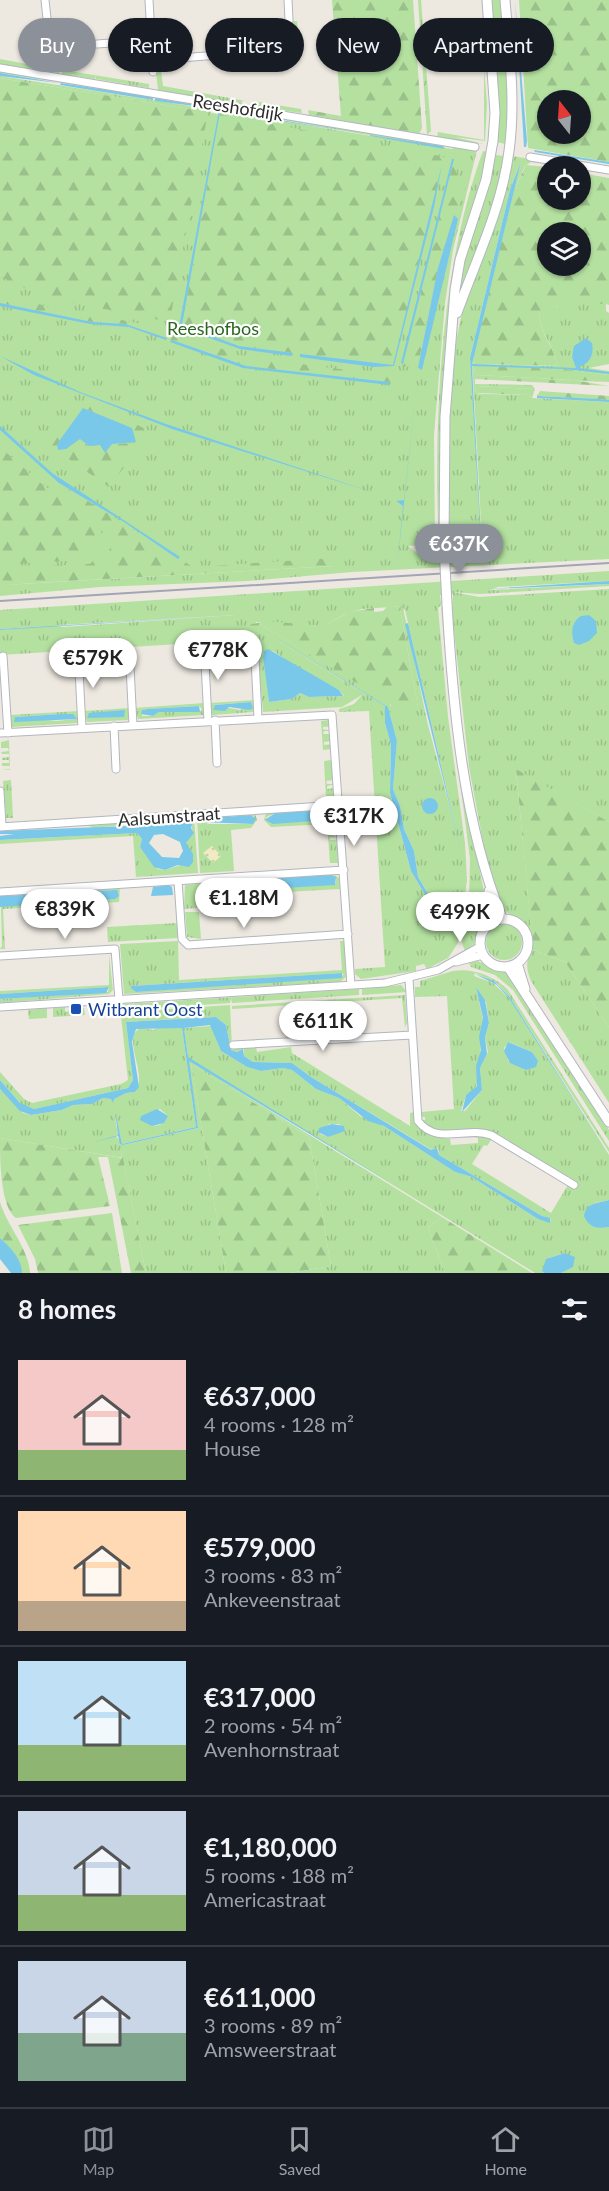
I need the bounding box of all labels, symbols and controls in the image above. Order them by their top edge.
chip: Buy [18,18,96,72]
chip: Rent [108,18,193,72]
chip: Filters [205,18,304,72]
chip: New [316,18,401,72]
chip: Apartment [413,18,554,72]
street label: Reeshofdijk [191,89,286,125]
north arrow [537,90,591,144]
map controls [537,90,591,276]
button: locate [537,156,591,210]
button: layers [537,222,591,276]
park label: Reeshofbos [167,317,259,339]
pin: €637K [417,524,501,575]
text: €637K [429,531,489,555]
pin: €778K [176,630,260,681]
text: €778K [188,637,248,661]
pin: €579K [51,638,135,689]
text: €579K [63,645,123,669]
pin: €317K [312,796,396,847]
street label: Aalsumstraat [117,801,222,831]
text: €317K [324,803,384,827]
pin: €1.18M [195,878,293,929]
text: €1.18M [209,885,279,909]
pin: €839K [23,889,107,940]
pin: €499K [418,892,502,943]
text: €839K [35,896,95,920]
text: €499K [430,899,490,923]
place label: Witbrant Oost [88,998,203,1020]
pin: €611K [281,1001,365,1052]
marker: Witbrant Oost [69,1002,83,1016]
text: €611K [293,1008,353,1032]
text: 8 homes [18,1293,116,1325]
icon: filters [558,1293,591,1326]
text: €637,000 [204,1380,316,1412]
icon: home [66,1384,138,1456]
text: 4 rooms · 128 m² [204,1412,354,1436]
text: House [204,1436,261,1460]
text: €579,000 [204,1531,316,1563]
icon: home [66,1535,138,1607]
text: 3 rooms · 83 m² [204,1563,342,1587]
text: Ankeveenstraat [204,1587,341,1611]
text: €317,000 [204,1681,316,1713]
icon: home [66,1685,138,1757]
text: 2 rooms · 54 m² [204,1713,342,1737]
text: Avenhornstraat [204,1737,339,1761]
text: €1,180,000 [204,1831,337,1863]
icon: home [66,1835,138,1907]
text: 5 rooms · 188 m² [204,1863,354,1887]
text: Americastraat [204,1887,326,1911]
text: €611,000 [204,1981,316,2013]
icon: home [66,1985,138,2057]
text: 3 rooms · 89 m² [204,2013,342,2037]
text: Amsweerstraat [204,2037,336,2061]
tab: Map [82,2123,115,2178]
tab: Saved [279,2123,321,2178]
tab: Home [484,2123,527,2178]

